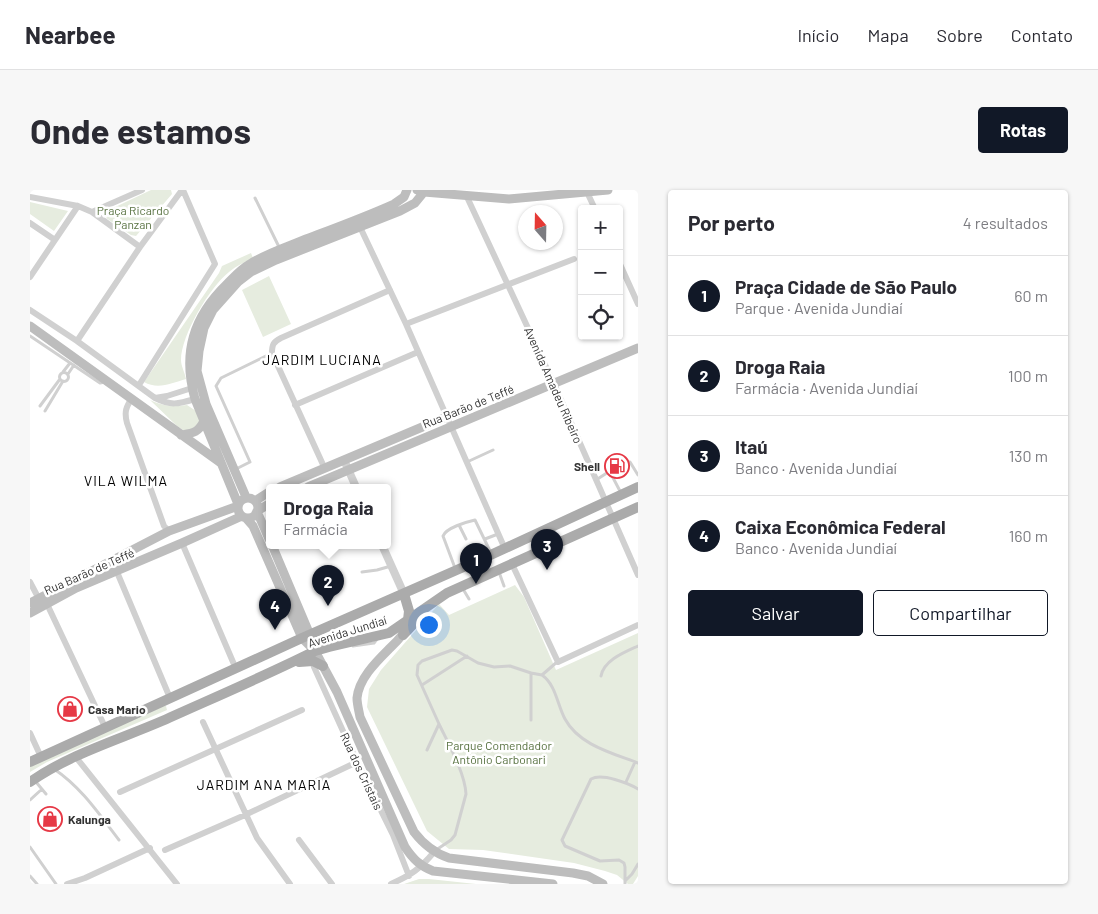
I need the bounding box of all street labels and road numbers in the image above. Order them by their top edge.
street label: Avenida Amadeu Ribeiro [522,325,586,445]
street label: Rua Barão de Teffé [420,381,516,431]
street label: Rua Barão de Teffé [42,545,136,597]
street label: Avenida Jundiaí [306,612,388,650]
street label: Rua dos Cristais [338,730,386,812]

